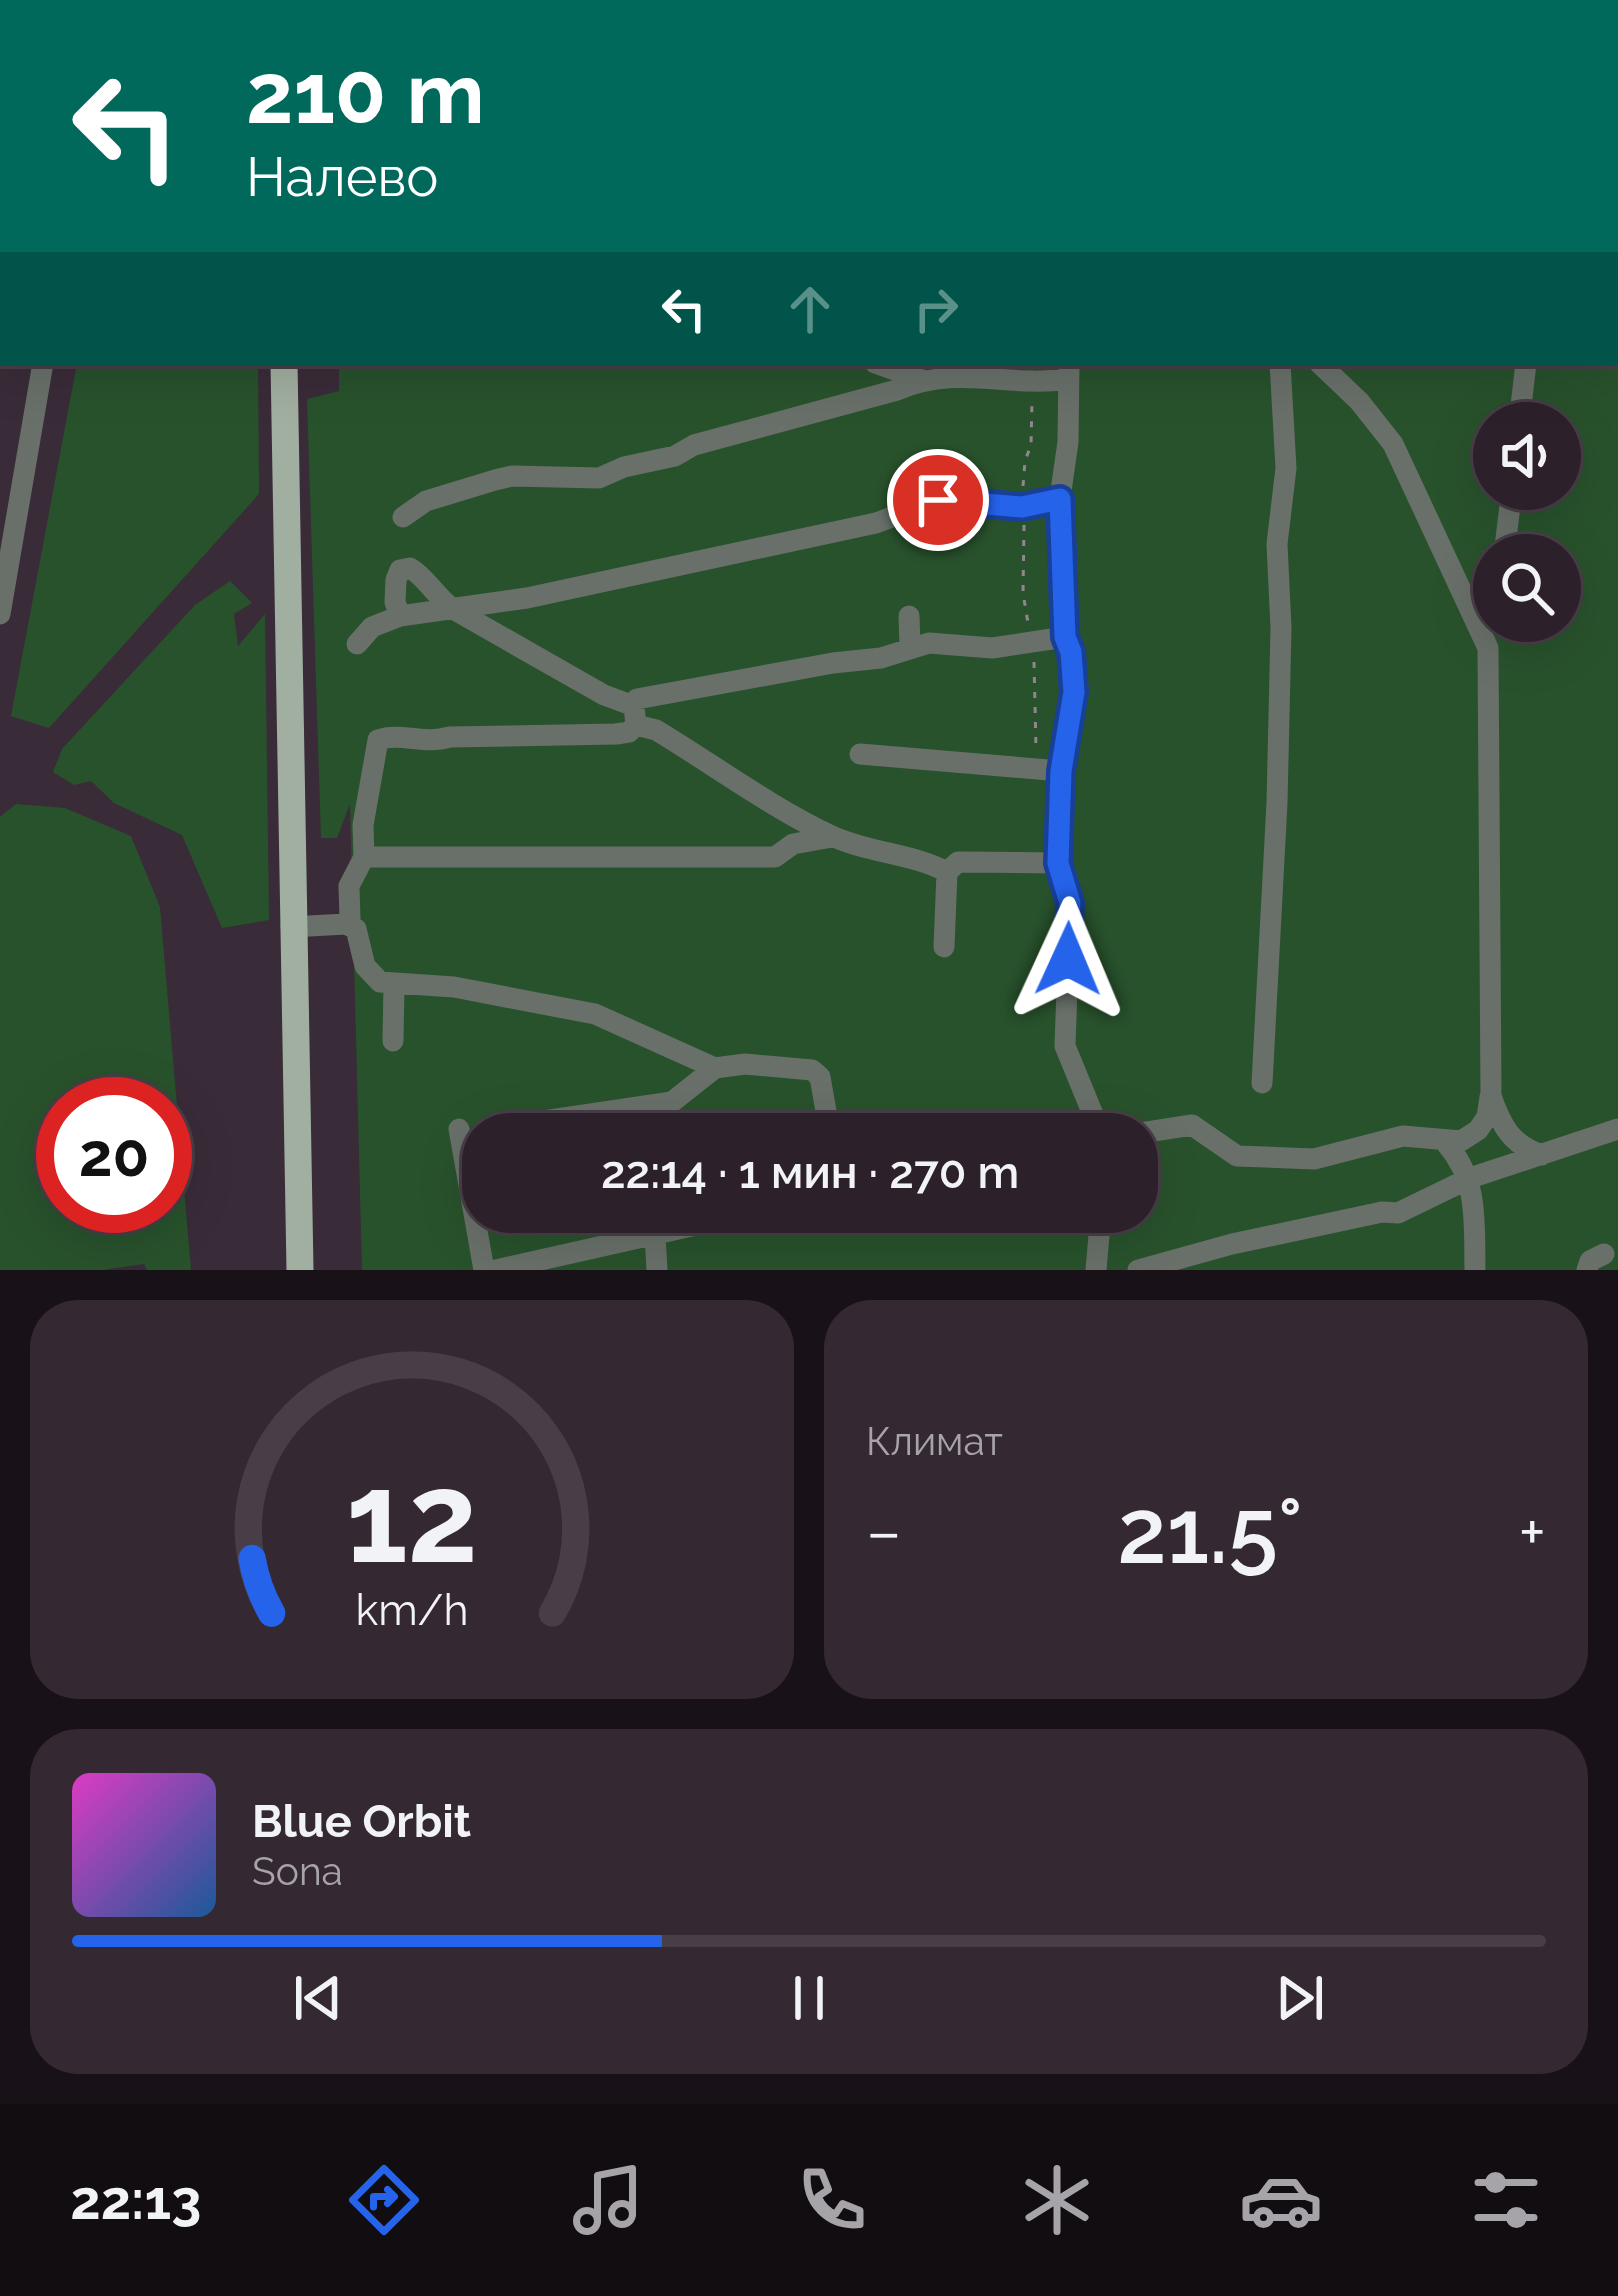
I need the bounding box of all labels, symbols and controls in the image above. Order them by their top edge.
text: 210 m [246,44,485,143]
icon: left [48,48,204,204]
text: Налево [246,145,438,209]
icon: left [651,276,717,342]
icon: ahead [777,276,843,342]
icon: right [903,276,969,342]
map controls [1473,402,1581,642]
button: sound [1473,402,1581,510]
pin [887,449,989,551]
icon: arrive [905,467,971,533]
button: search [1473,534,1581,642]
position arrow [1005,896,1131,1022]
speed limit sign: 20 [36,1077,192,1233]
text: 22:14 · 1 мин · 270 m [601,1146,1019,1199]
text: Климат [866,1418,1003,1464]
text: 12 [346,1445,478,1591]
text: 21.5° [1117,1478,1303,1584]
text: − [866,1493,902,1570]
text: + [1519,1493,1546,1570]
text: km/h [355,1584,469,1634]
text: Blue Orbit [252,1795,471,1848]
text: Sona [252,1848,343,1894]
icon: previous [285,1965,351,2031]
icon: pause [776,1965,842,2031]
icon: next [1267,1965,1333,2031]
icon: directions [342,2158,426,2242]
icon: music [566,2158,650,2242]
icon: phone [790,2158,874,2242]
icon: climate [1015,2158,1099,2242]
icon: car [1239,2158,1323,2242]
icon: filters [1464,2158,1548,2242]
text: 22:13 [70,2168,201,2232]

